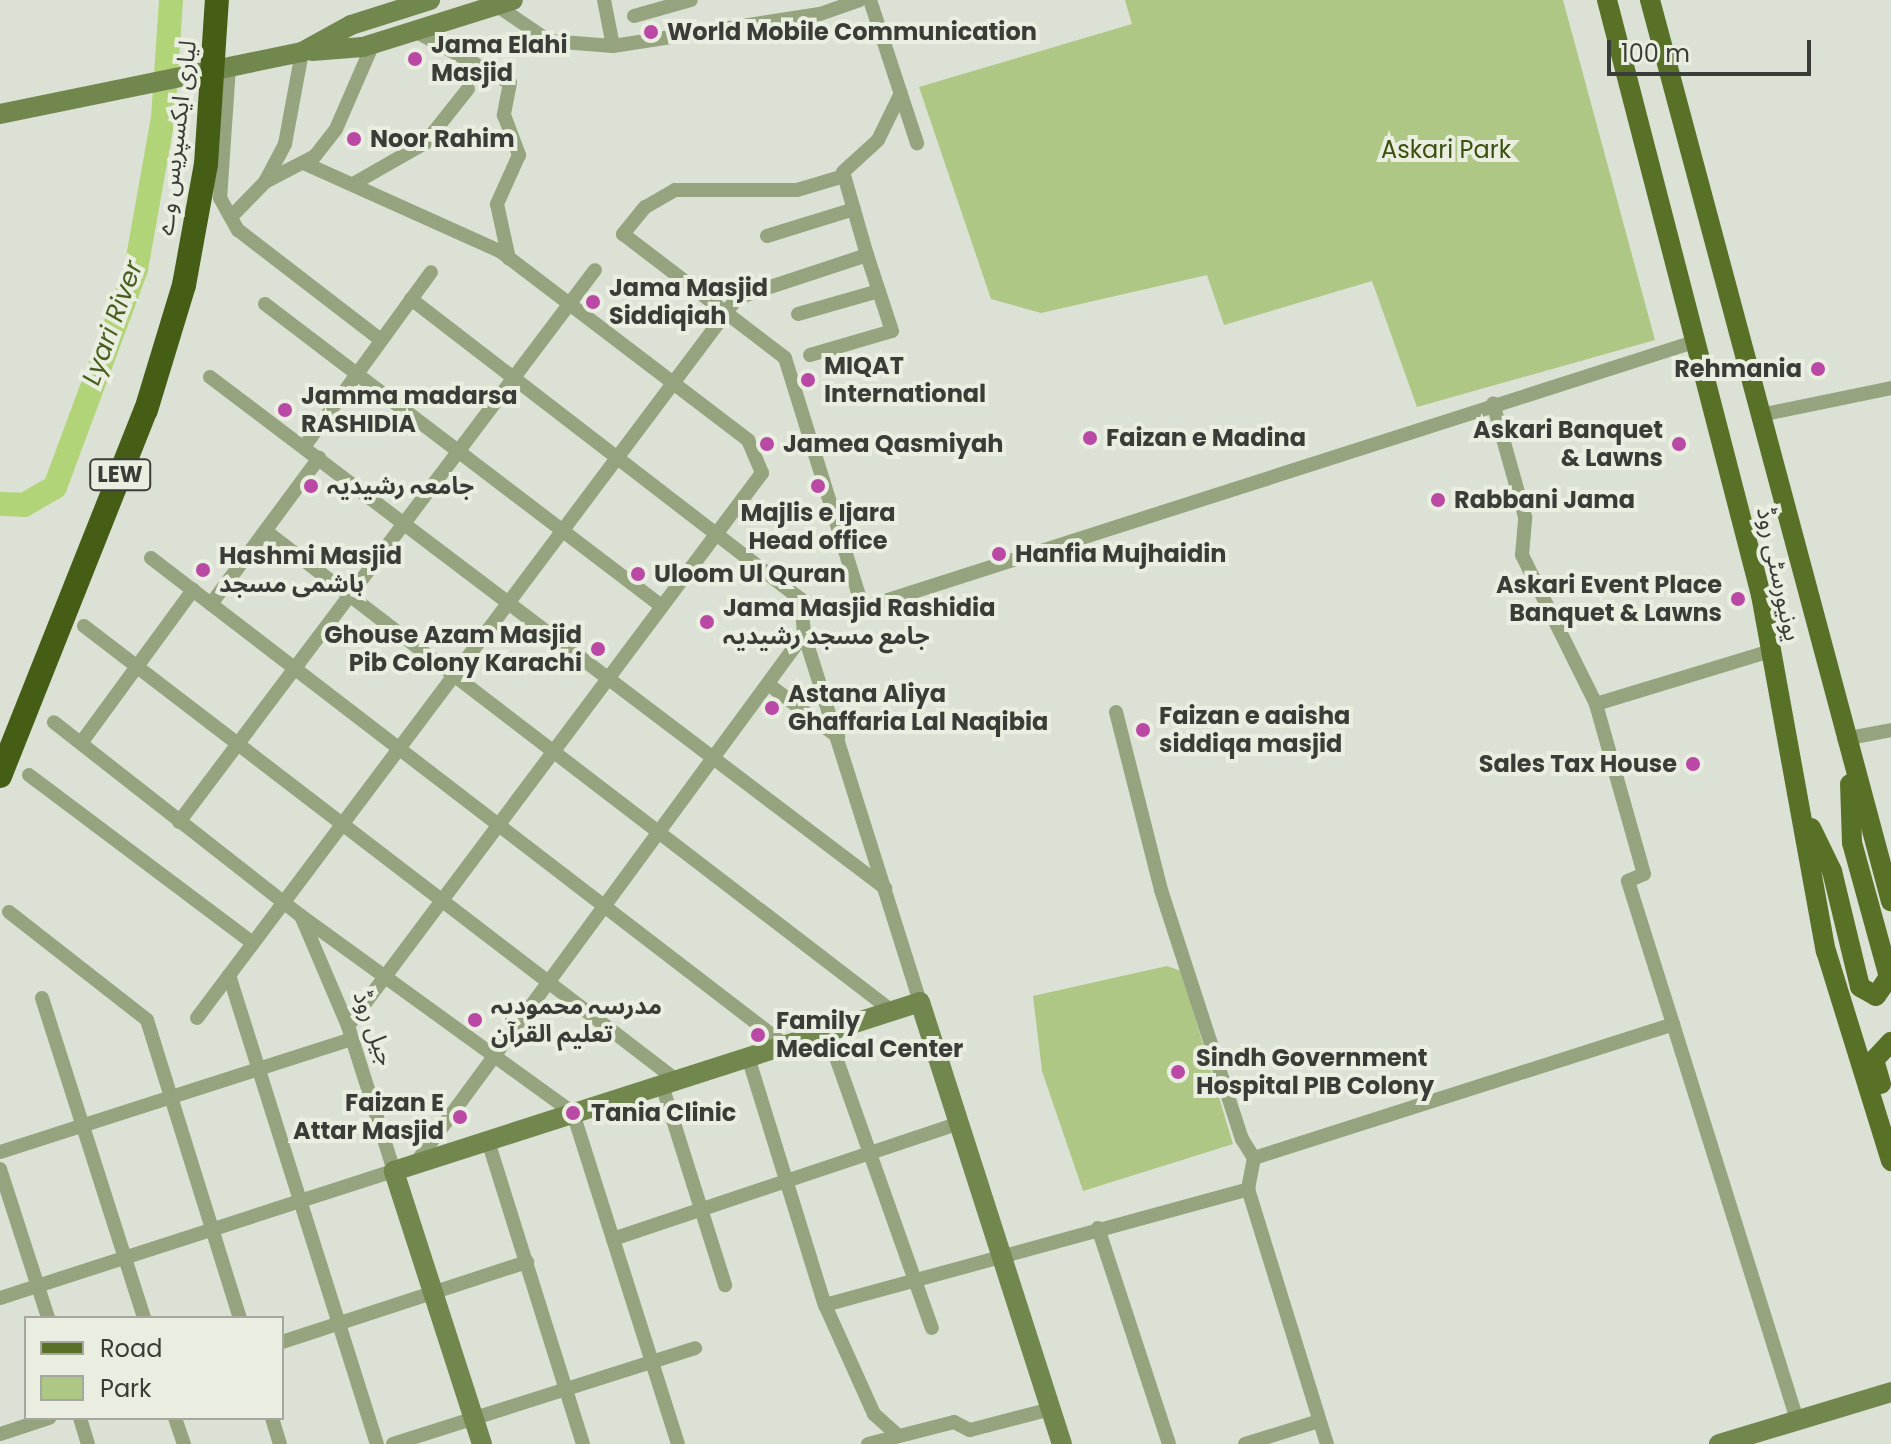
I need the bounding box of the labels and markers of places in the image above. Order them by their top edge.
place label: World Mobile Communication [667,18,1037,46]
marker: World Mobile Communication [642,23,660,41]
place label: Jama Elahi Masjid [431,31,568,87]
marker: Jama Elahi Masjid [406,50,424,68]
place label: Noor Rahim [370,125,515,153]
marker: Noor Rahim [345,130,363,148]
place label: Jama Masjid Siddiqiah [609,274,768,330]
marker: Jama Masjid Siddiqiah [584,293,602,311]
place label: MIQAT International [824,352,986,408]
place label: Rehmania [1674,355,1802,383]
marker: Rehmania [1809,360,1827,378]
marker: MIQAT International [799,371,817,389]
place label: Jamma madarsa RASHIDIA [301,382,518,438]
marker: Jamma madarsa RASHIDIA [276,401,294,419]
place label: Askari Banquet & Lawns [1473,416,1663,472]
place label: Faizan e Madina [1106,424,1306,452]
marker: Faizan e Madina [1081,429,1099,447]
place label: Jamea Qasmiyah [783,430,1003,458]
marker: Jamea Qasmiyah [758,435,776,453]
marker: Askari Banquet & Lawns [1670,435,1688,453]
place label: جامعہ رشیدیہ [327,472,474,500]
marker: جامعہ رشیدیہ [302,477,320,495]
marker: Majlis e Ijara Head office [809,477,827,495]
place label: Rabbani Jama [1454,486,1635,514]
marker: Rabbani Jama [1429,491,1447,509]
place label: Majlis e Ijara Head office [741,499,895,555]
place label: Hanfia Mujhaidin [1015,540,1226,568]
place label: Hashmi Masjid ہاشمی مسجد [219,542,402,598]
marker: Hanfia Mujhaidin [990,545,1008,563]
place label: Uloom Ul Quran [654,560,846,588]
marker: Hashmi Masjid ہاشمی مسجد [194,561,212,579]
marker: Uloom Ul Quran [629,565,647,583]
place label: Askari Event Place Banquet & Lawns [1496,571,1722,627]
marker: Askari Event Place Banquet & Lawns [1729,590,1747,608]
place label: Jama Masjid Rashidia جامع مسجد رشیدیہ [723,594,995,650]
marker: Jama Masjid Rashidia جامع مسجد رشیدیہ [698,613,716,631]
place label: Ghouse Azam Masjid Pib Colony Karachi [324,621,582,677]
marker: Ghouse Azam Masjid Pib Colony Karachi [589,640,607,658]
place label: Astana Aliya Ghaffaria Lal Naqibia [788,680,1048,736]
marker: Astana Aliya Ghaffaria Lal Naqibia [763,699,781,717]
place label: Faizan e aaisha siddiqa masjid [1159,702,1350,758]
marker: Faizan e aaisha siddiqa masjid [1134,721,1152,739]
place label: Sales Tax House [1479,750,1677,778]
marker: Sales Tax House [1684,755,1702,773]
place label: مدرسہ محمودیہ تعلیم القرآن [491,992,662,1048]
place label: Family Medical Center [776,1007,963,1063]
marker: مدرسہ محمودیہ تعلیم القرآن [466,1011,484,1029]
marker: Family Medical Center [747,1024,769,1046]
place label: Sindh Government Hospital PIB Colony [1196,1044,1434,1100]
marker: Sindh Government Hospital PIB Colony [1167,1061,1189,1083]
place label: Faizan E Attar Masjid [293,1089,444,1145]
place label: Tania Clinic [591,1099,736,1127]
marker: Tania Clinic [562,1102,584,1124]
marker: Faizan E Attar Masjid [451,1108,469,1126]

